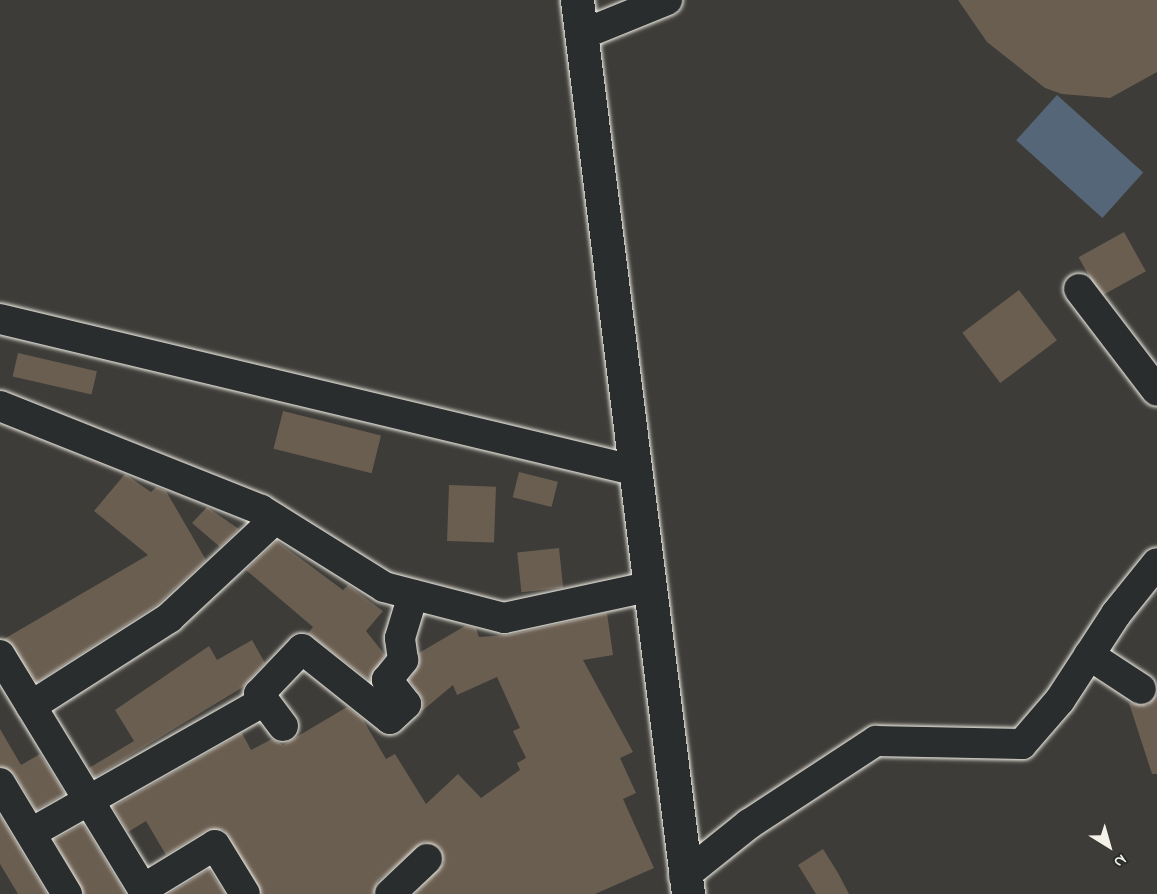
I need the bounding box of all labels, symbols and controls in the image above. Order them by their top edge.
north arrow [1079,816,1139,876]
text: N [1108,848,1131,873]

